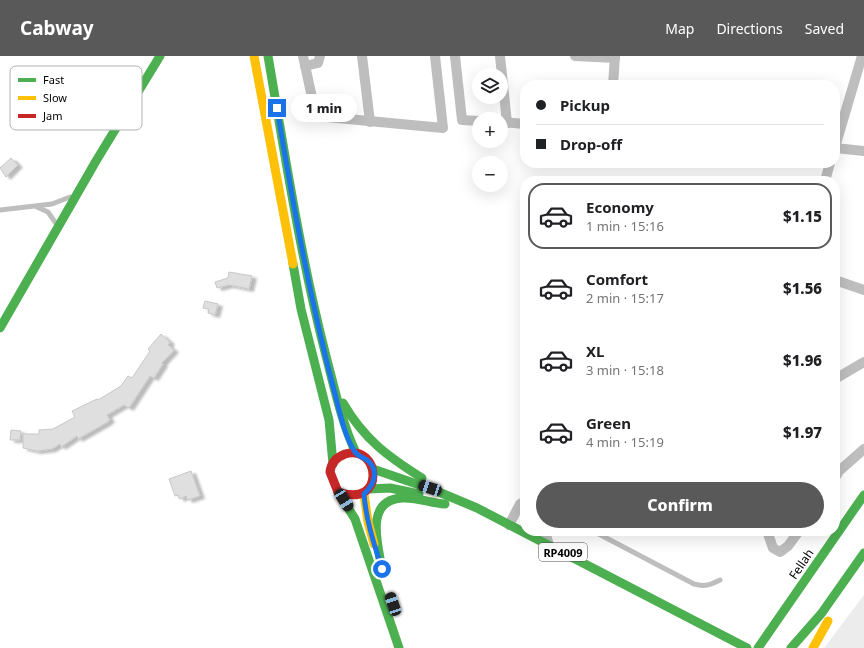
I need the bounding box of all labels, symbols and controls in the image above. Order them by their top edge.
text: Cabway [20,15,94,41]
text: Map [665,19,694,38]
text: Directions [716,19,783,38]
text: Saved [805,19,844,38]
legend [10,66,142,130]
map controls [472,68,508,192]
button: layers [472,68,508,104]
text: Fast [43,72,64,87]
text: Slow [43,90,67,105]
callout: 1 min [291,94,357,122]
text: Pickup [560,95,610,115]
route end [268,99,286,117]
text: 1 min [306,99,342,117]
text: Jam [42,108,62,123]
button: + [472,112,508,148]
text: Drop-off [560,134,622,154]
button: − [472,156,508,192]
text: Economy [586,197,654,217]
icon: car [538,198,574,234]
text: $1.15 [783,206,822,226]
text: 1 min · 15:16 [586,217,664,235]
text: Comfort [586,269,648,289]
icon: car [538,270,574,306]
text: $1.56 [783,278,822,298]
text: 2 min · 15:17 [586,289,664,307]
text: XL [586,341,604,361]
icon: car [538,342,574,378]
text: $1.96 [783,350,822,370]
text: 3 min · 15:18 [586,361,664,379]
text: Green [586,413,631,433]
icon: car [538,414,574,450]
text: $1.97 [783,422,822,442]
text: 4 min · 15:19 [586,433,664,451]
car [417,479,443,497]
button: Confirm [536,482,824,528]
car [333,487,355,513]
road number: RP4009 [539,543,587,561]
street label: Fellah [785,545,817,583]
route start [373,560,391,578]
car [383,591,403,617]

